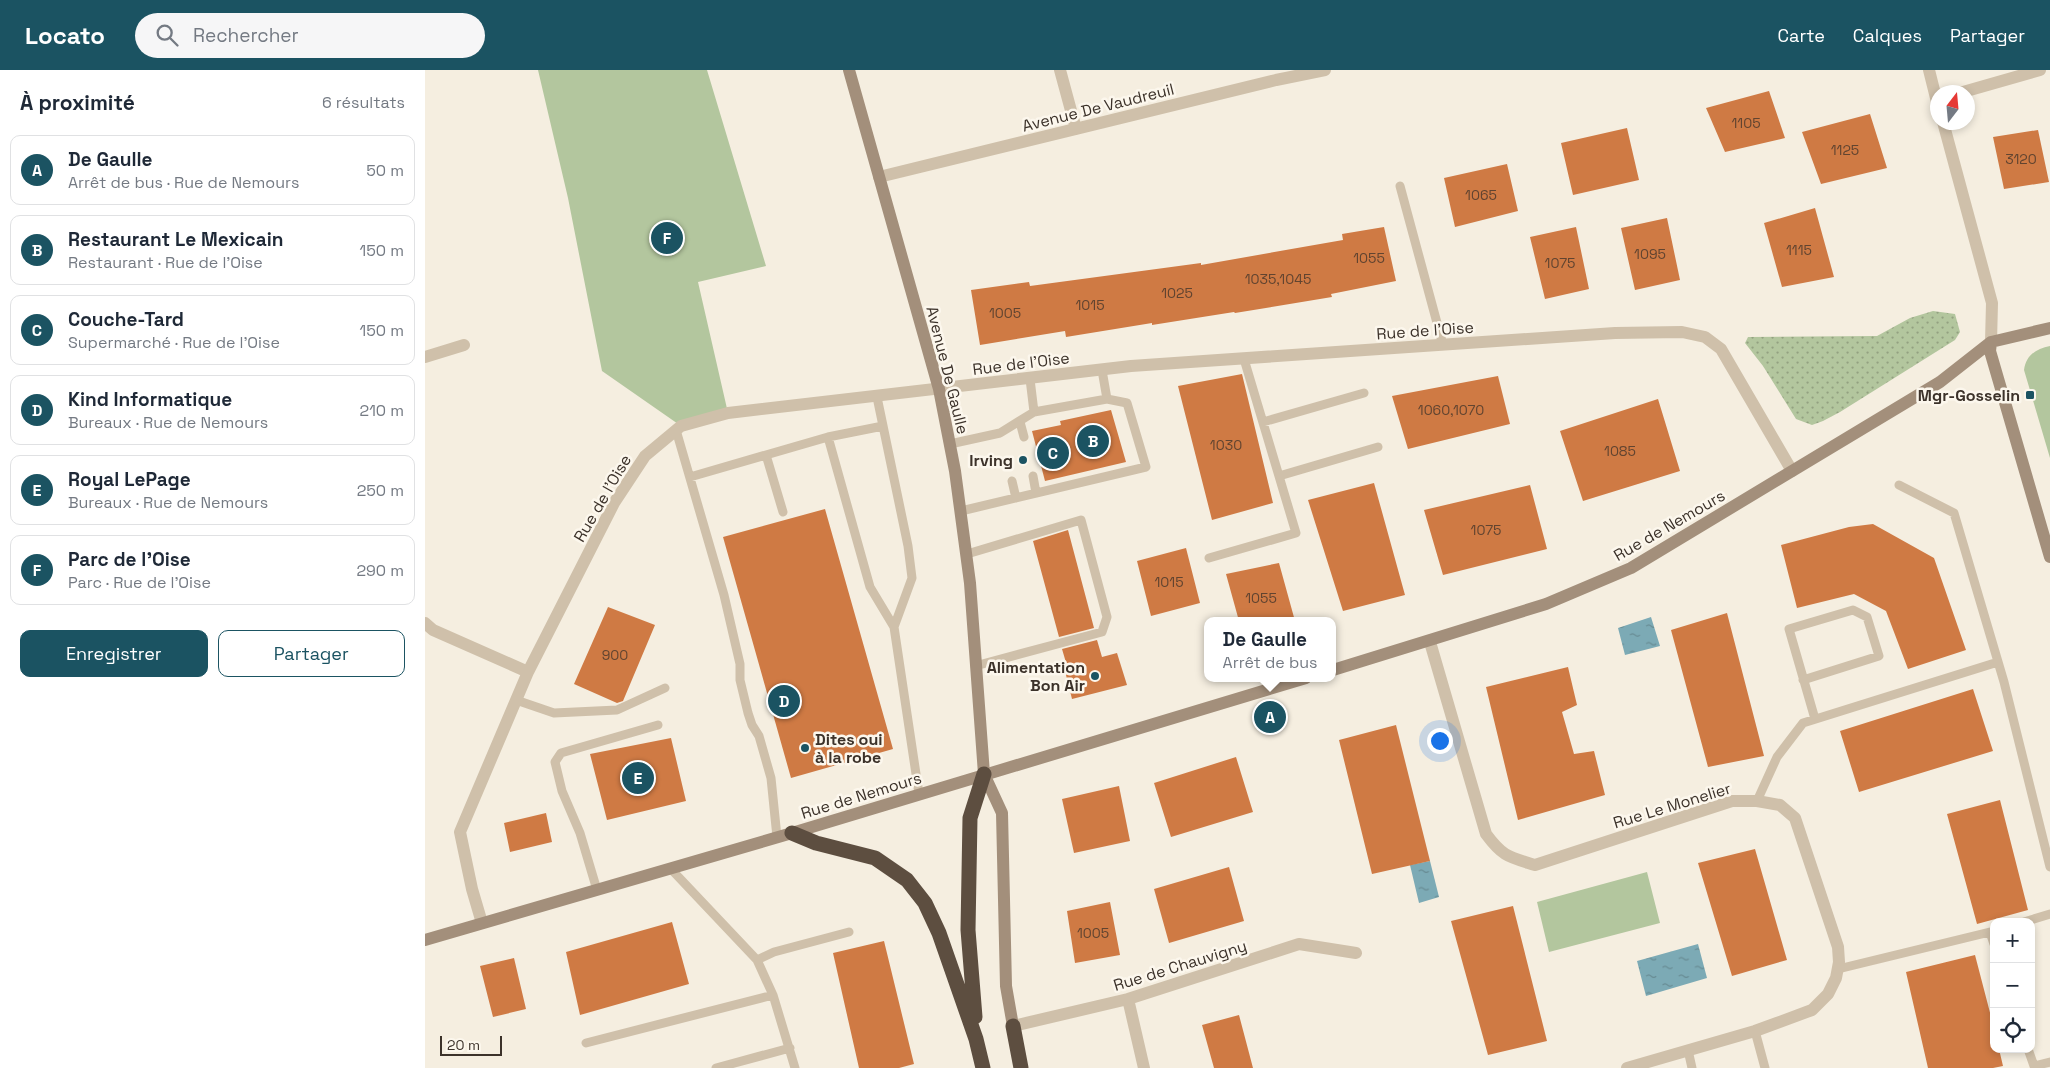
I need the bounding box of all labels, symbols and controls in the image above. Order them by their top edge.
search box [135,13,485,58]
text: Locato [25,20,105,51]
icon: search [153,21,181,49]
text: Rechercher [193,23,299,48]
text: Carte [1778,24,1825,47]
text: Calques [1853,24,1922,47]
text: Partager [1950,24,2025,47]
street label: Avenue De Vaudreuil [1020,78,1176,137]
north arrow [1930,85,1975,130]
text: À proximité [20,89,135,116]
text: 6 résultats [322,92,405,113]
house number: 1105 [1731,114,1761,132]
house number: 1125 [1831,141,1859,159]
text: De Gaulle [68,147,153,172]
house number: 3120 [2005,150,2037,168]
text: A [32,160,42,181]
text: 50 m [366,160,404,181]
text: Arrêt de bus · Rue de Nemours [68,172,299,193]
house number: 1065 [1465,186,1497,204]
pin: F [651,219,683,257]
text: Restaurant Le Mexicain [68,227,283,252]
text: B [32,240,42,261]
text: 150 m [360,240,404,261]
house number: 1115 [1786,241,1812,259]
house number: 1095 [1634,245,1666,263]
house number: 1055 [1353,249,1385,267]
text: Restaurant · Rue de l'Oise [68,252,263,273]
house number: 1075 [1545,254,1575,272]
house number: 1035,1045 [1245,270,1311,288]
house number: 1025 [1161,284,1193,302]
house number: 1015 [1075,296,1105,314]
street label: Avenue De Gaulle [921,304,974,436]
house number: 1005 [989,304,1021,322]
text: Couche-Tard [68,307,184,332]
street label: Rue de l'Oise [1376,317,1474,344]
text: C [32,320,42,341]
text: 150 m [360,320,404,341]
text: Supermarché · Rue de l'Oise [68,332,280,353]
street label: Rue de l'Oise [971,347,1071,380]
place label: Mgr-Gosselin [1918,385,2020,406]
text: Kind Informatique [68,387,232,412]
marker: Mgr-Gosselin [2024,389,2036,401]
text: D [32,400,42,421]
text: 210 m [360,400,404,421]
house number: 1060,1070 [1418,401,1484,419]
text: Bureaux · Rue de Nemours [68,412,268,433]
pin: B [1077,422,1109,460]
pin: C [1037,434,1069,472]
house number: 1030 [1210,436,1242,454]
house number: 1085 [1604,442,1636,460]
place label: Irving [969,450,1013,471]
street label: Rue de l'Oise [569,451,636,546]
marker: Irving [1017,454,1029,466]
text: Royal LePage [68,467,191,492]
text: E [33,480,41,501]
text: 250 m [357,480,404,501]
street label: Rue de Nemours [1610,485,1729,566]
text: Bureaux · Rue de Nemours [68,492,268,513]
house number: 1075 [1471,521,1501,539]
text: Parc de l’Oise [68,547,191,572]
text: F [33,560,41,581]
text: 290 m [356,560,404,581]
text: Parc · Rue de l'Oise [68,572,211,593]
house number: 1015 [1154,573,1184,591]
house number: 1055 [1245,589,1277,607]
popup [1204,617,1336,682]
text: De Gaulle [1223,627,1307,652]
button: Enregistrer [20,630,208,677]
button: Partager [218,630,405,677]
house number: 900 [602,646,628,664]
text: Arrêt de bus [1223,652,1317,673]
place label: Alimentation Bon Air [987,657,1085,696]
marker: Alimentation Bon Air [1089,670,1101,682]
pin: D [768,682,800,720]
pin: A [1254,698,1286,736]
your location [1427,728,1453,754]
place label: Dites oui à la robe [815,729,883,768]
marker: Dites oui à la robe [799,742,811,754]
pin: E [622,759,654,797]
street label: Rue de Nemours [798,767,924,824]
street label: Rue Le Monelier [1611,778,1734,833]
map controls [1990,918,2035,1053]
button: + [1990,918,2035,963]
house number: 1005 [1077,924,1109,942]
street label: Rue de Chauvigny [1111,935,1249,996]
button: − [1990,963,2035,1008]
button: locate [1990,1008,2035,1053]
scale bar [440,1033,503,1056]
text: 20 m [447,1036,480,1054]

